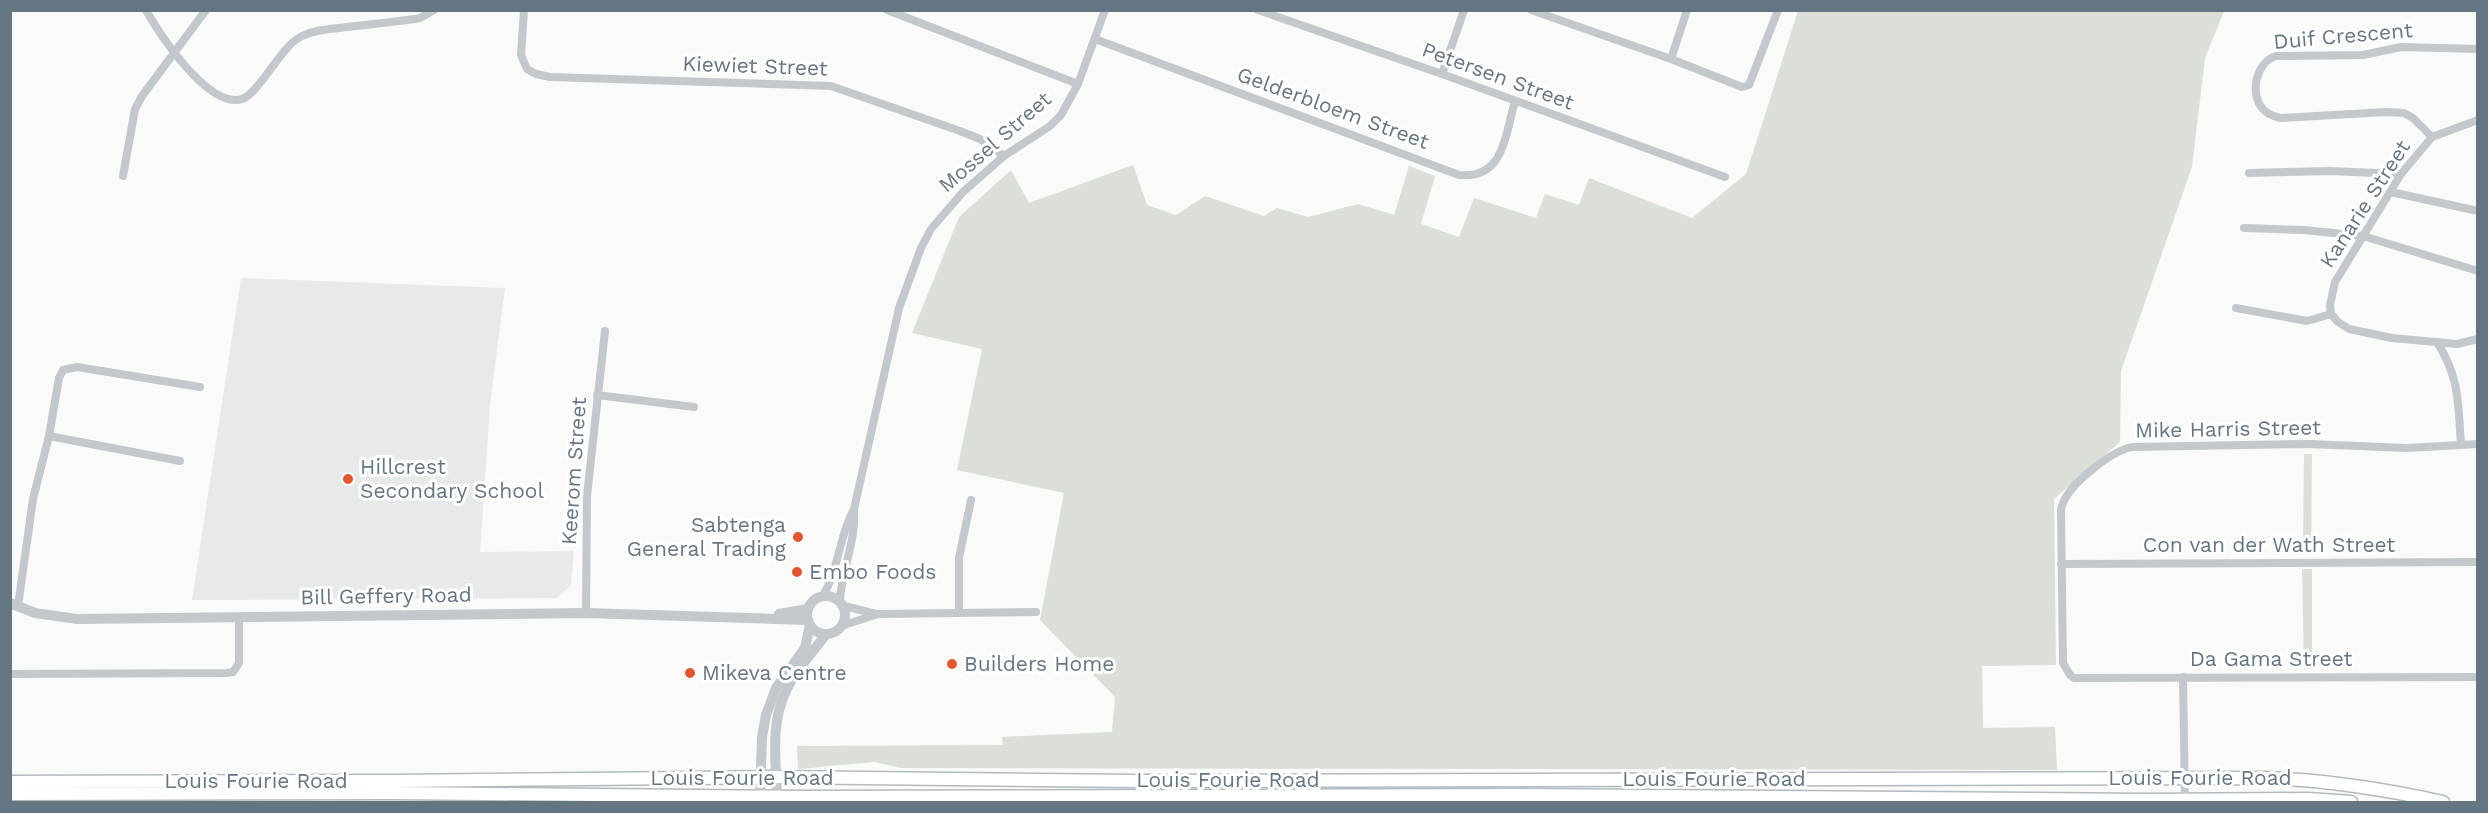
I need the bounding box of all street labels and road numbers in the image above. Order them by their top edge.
street label: Duif Crescent [2272,17,2414,54]
street label: Petersen Street [1419,36,1578,115]
street label: Kiewiet Street [682,50,828,81]
street label: Gelderbloem Street [1234,61,1433,154]
street label: Mossel Street [933,86,1056,197]
street label: Kanarie Street [2314,135,2415,272]
street label: Keerom Street [556,396,591,546]
street label: Mike Harris Street [2135,414,2321,443]
street label: Con van der Wath Street [2143,532,2395,557]
street label: Bill Geffery Road [300,582,472,609]
street label: Da Gama Street [2190,646,2352,671]
street label: Louis Fourie Road [650,765,834,790]
street label: Louis Fourie Road [2108,765,2292,790]
street label: Louis Fourie Road [1622,766,1806,791]
street label: Louis Fourie Road [1136,767,1320,792]
street label: Louis Fourie Road [164,768,348,793]

